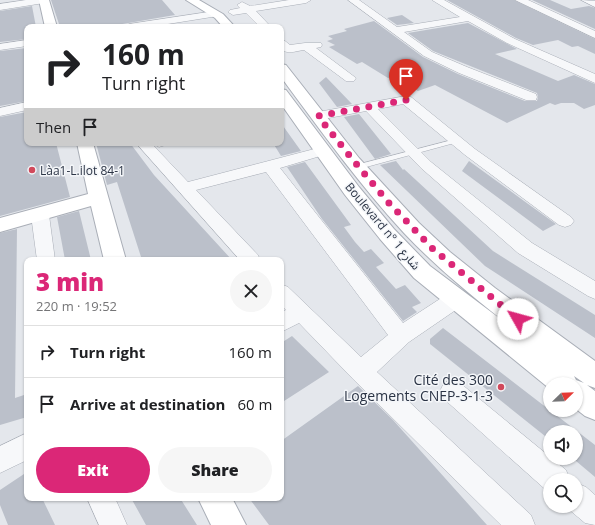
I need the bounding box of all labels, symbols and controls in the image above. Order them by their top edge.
text: 160 m [102,35,185,73]
icon: right [36,40,88,92]
pin [389,59,423,100]
icon: arrive [395,65,417,87]
text: Turn right [102,71,185,95]
icon: arrive [79,116,101,138]
text: Then [36,117,71,137]
place label: Làa1-L.ilot 84-1 [40,162,125,179]
marker: Làa1-L.ilot 84-1 [27,165,37,175]
street label: Boulevard n° شارع 1 [341,179,425,274]
text: 3 min [36,265,104,298]
button: close [230,270,272,312]
text: 220 m · 19:52 [36,297,117,315]
position arrow [497,298,539,340]
icon: right [36,341,58,363]
text: Turn right [70,342,145,362]
text: 160 m [228,342,272,362]
place label: Cité des 300 Logements CNEP-3-1-3 [344,370,493,405]
north arrow [543,377,583,417]
map controls [543,377,583,513]
marker: Cité des 300 Logements CNEP-3-1-3 [496,382,506,392]
icon: arrive [36,393,58,415]
text: Arrive at destination [70,394,225,414]
text: 60 m [237,394,272,414]
button: sound [543,425,583,465]
button: Exit [36,447,150,493]
button: Share [158,447,272,493]
button: search [543,473,583,513]

